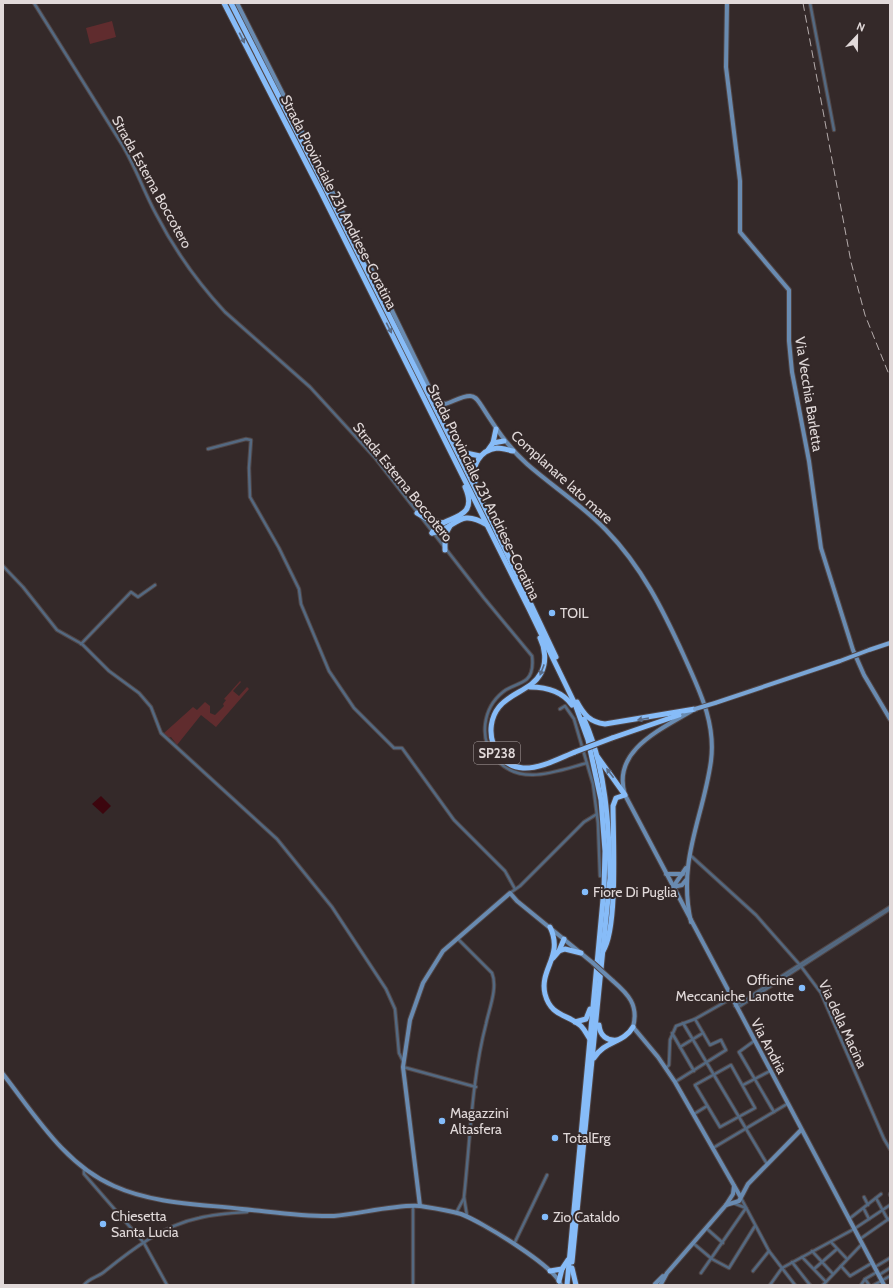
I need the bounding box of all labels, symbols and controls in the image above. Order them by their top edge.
north arrow [837,16,877,56]
text: N [855,19,867,35]
one-way arrow [239,32,245,43]
street label: Strada Provinciale 231 Andriese-Coratina [277,92,401,312]
street label: Strada Esterna Boccotero [108,113,196,252]
one-way arrow [386,323,392,334]
street label: Via Vecchia Barletta [791,335,827,453]
street label: Strada Provinciale 231 Andriese-Coratina [424,381,544,603]
street label: Strada Esterna Boccotero [349,419,457,546]
street label: Complanare lato mare [507,426,617,528]
place label: TOIL [560,604,589,622]
marker: TOIL [547,608,557,618]
one-way arrow [539,664,545,676]
one-way arrow [637,716,649,722]
road number: SP238 [474,742,520,764]
one-way arrow [606,768,615,779]
place label: Fiore Di Puglia [593,883,677,901]
marker: Fiore Di Puglia [580,887,590,897]
place label: Officine Meccaniche Lanotte [676,971,794,1005]
street label: Via della Macina [815,977,871,1071]
marker: Officine Meccaniche Lanotte [797,983,807,993]
street label: Via Andria [747,1015,791,1077]
place label: Magazzini Altasfera [450,1104,509,1138]
marker: Magazzini Altasfera [437,1116,447,1126]
place label: TotalErg [563,1129,611,1147]
marker: TotalErg [550,1133,560,1143]
place label: Chiesetta Santa Lucia [111,1207,179,1241]
place label: Zio Cataldo [553,1208,620,1226]
marker: Zio Cataldo [540,1212,550,1222]
marker: Chiesetta Santa Lucia [98,1219,108,1229]

